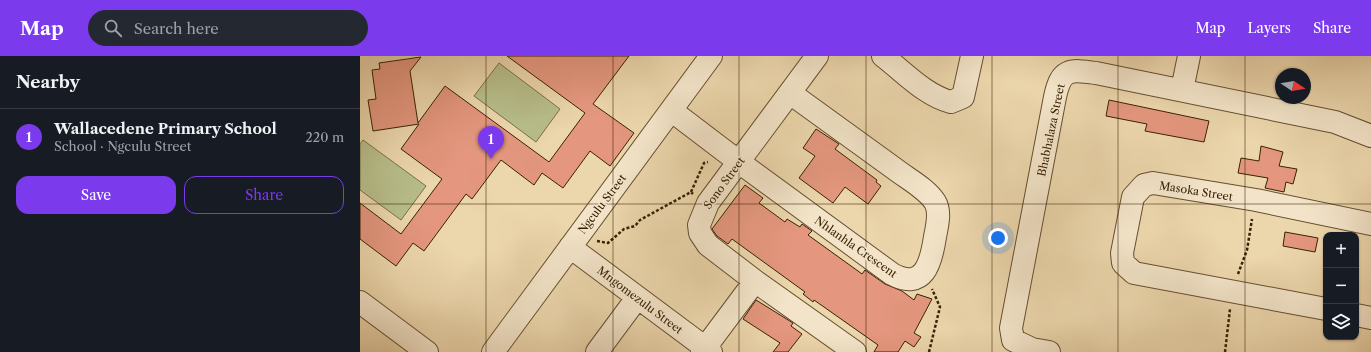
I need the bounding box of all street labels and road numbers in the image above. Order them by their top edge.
street label: Bhabhalaza Street [1034,82,1068,178]
street label: Sono Street [700,154,748,212]
street label: Ngculu Street [575,171,629,237]
street label: Masoka Street [1158,178,1234,204]
street label: Nhlanhla Crescent [812,213,900,281]
street label: Mngomezulu Street [594,263,686,337]

